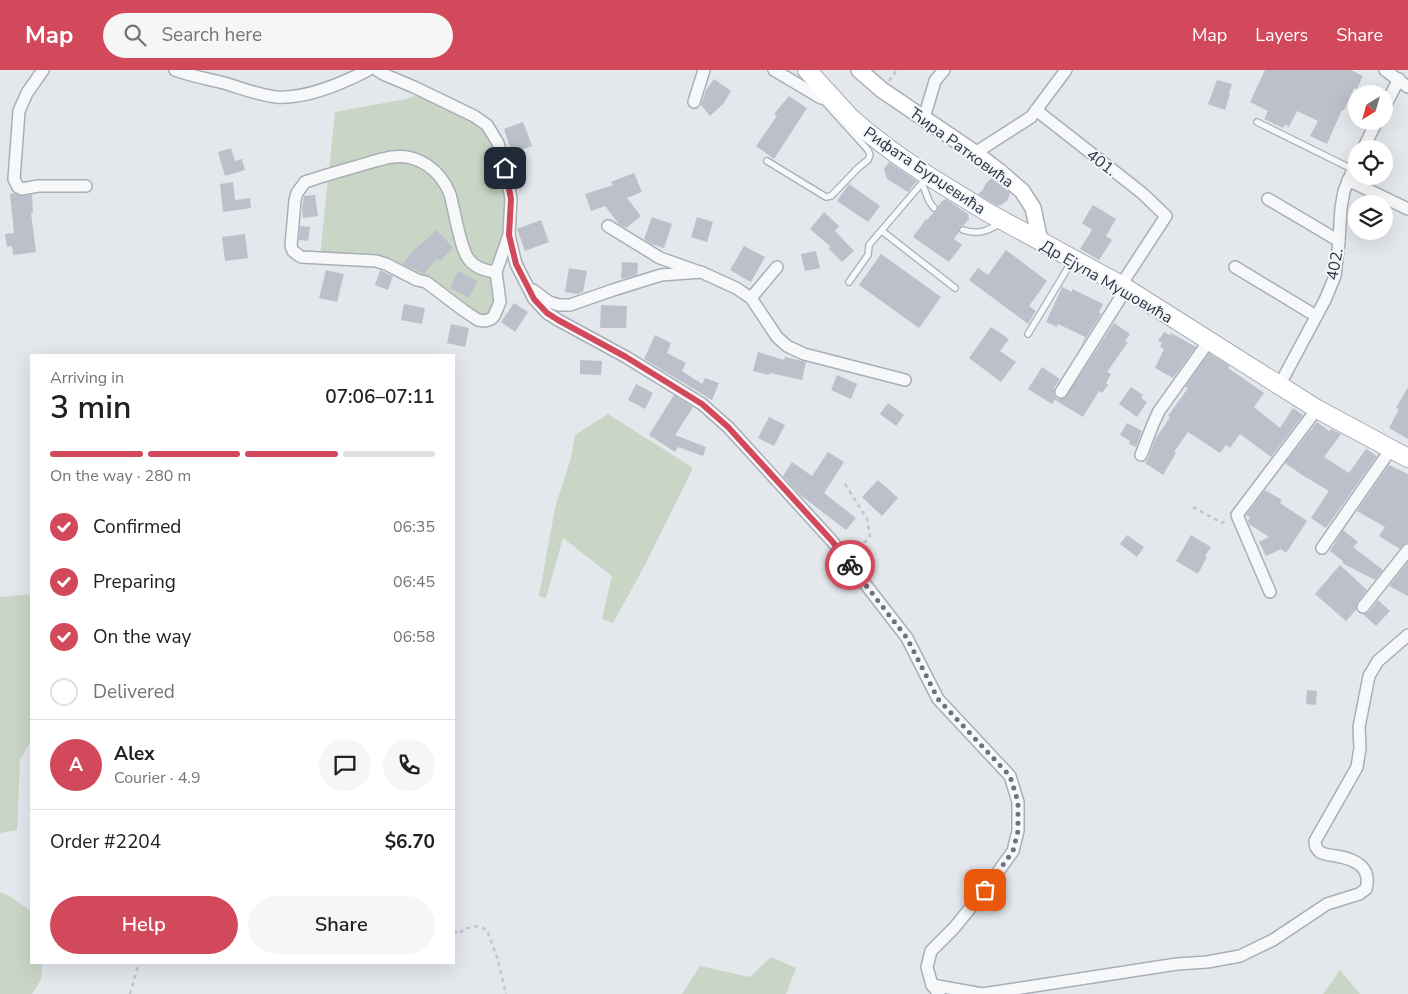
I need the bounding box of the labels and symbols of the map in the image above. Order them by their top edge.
north arrow [1348,85,1392,130]
street label: Ћира Ратковића [905,102,1018,193]
street label: Рифата Бурџевића [859,122,990,220]
street label: 401. [1082,144,1121,181]
pin [484,147,526,189]
street label: Др Ејупа Мушовића [1036,235,1177,329]
street label: 402. [1321,246,1349,282]
courier [825,540,875,590]
pin [964,869,1006,911]

